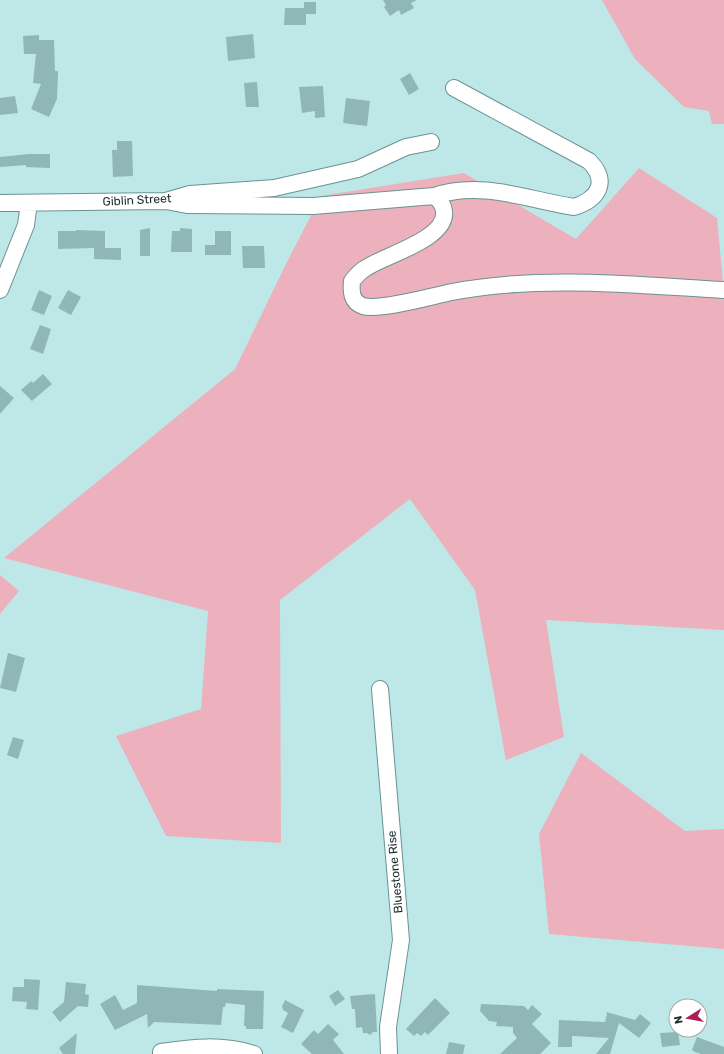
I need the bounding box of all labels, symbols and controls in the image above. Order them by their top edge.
street label: Giblin Street [102,191,172,209]
street label: Bluestone Rise [384,830,406,914]
north arrow [668,998,708,1038]
text: N [672,1015,686,1025]

